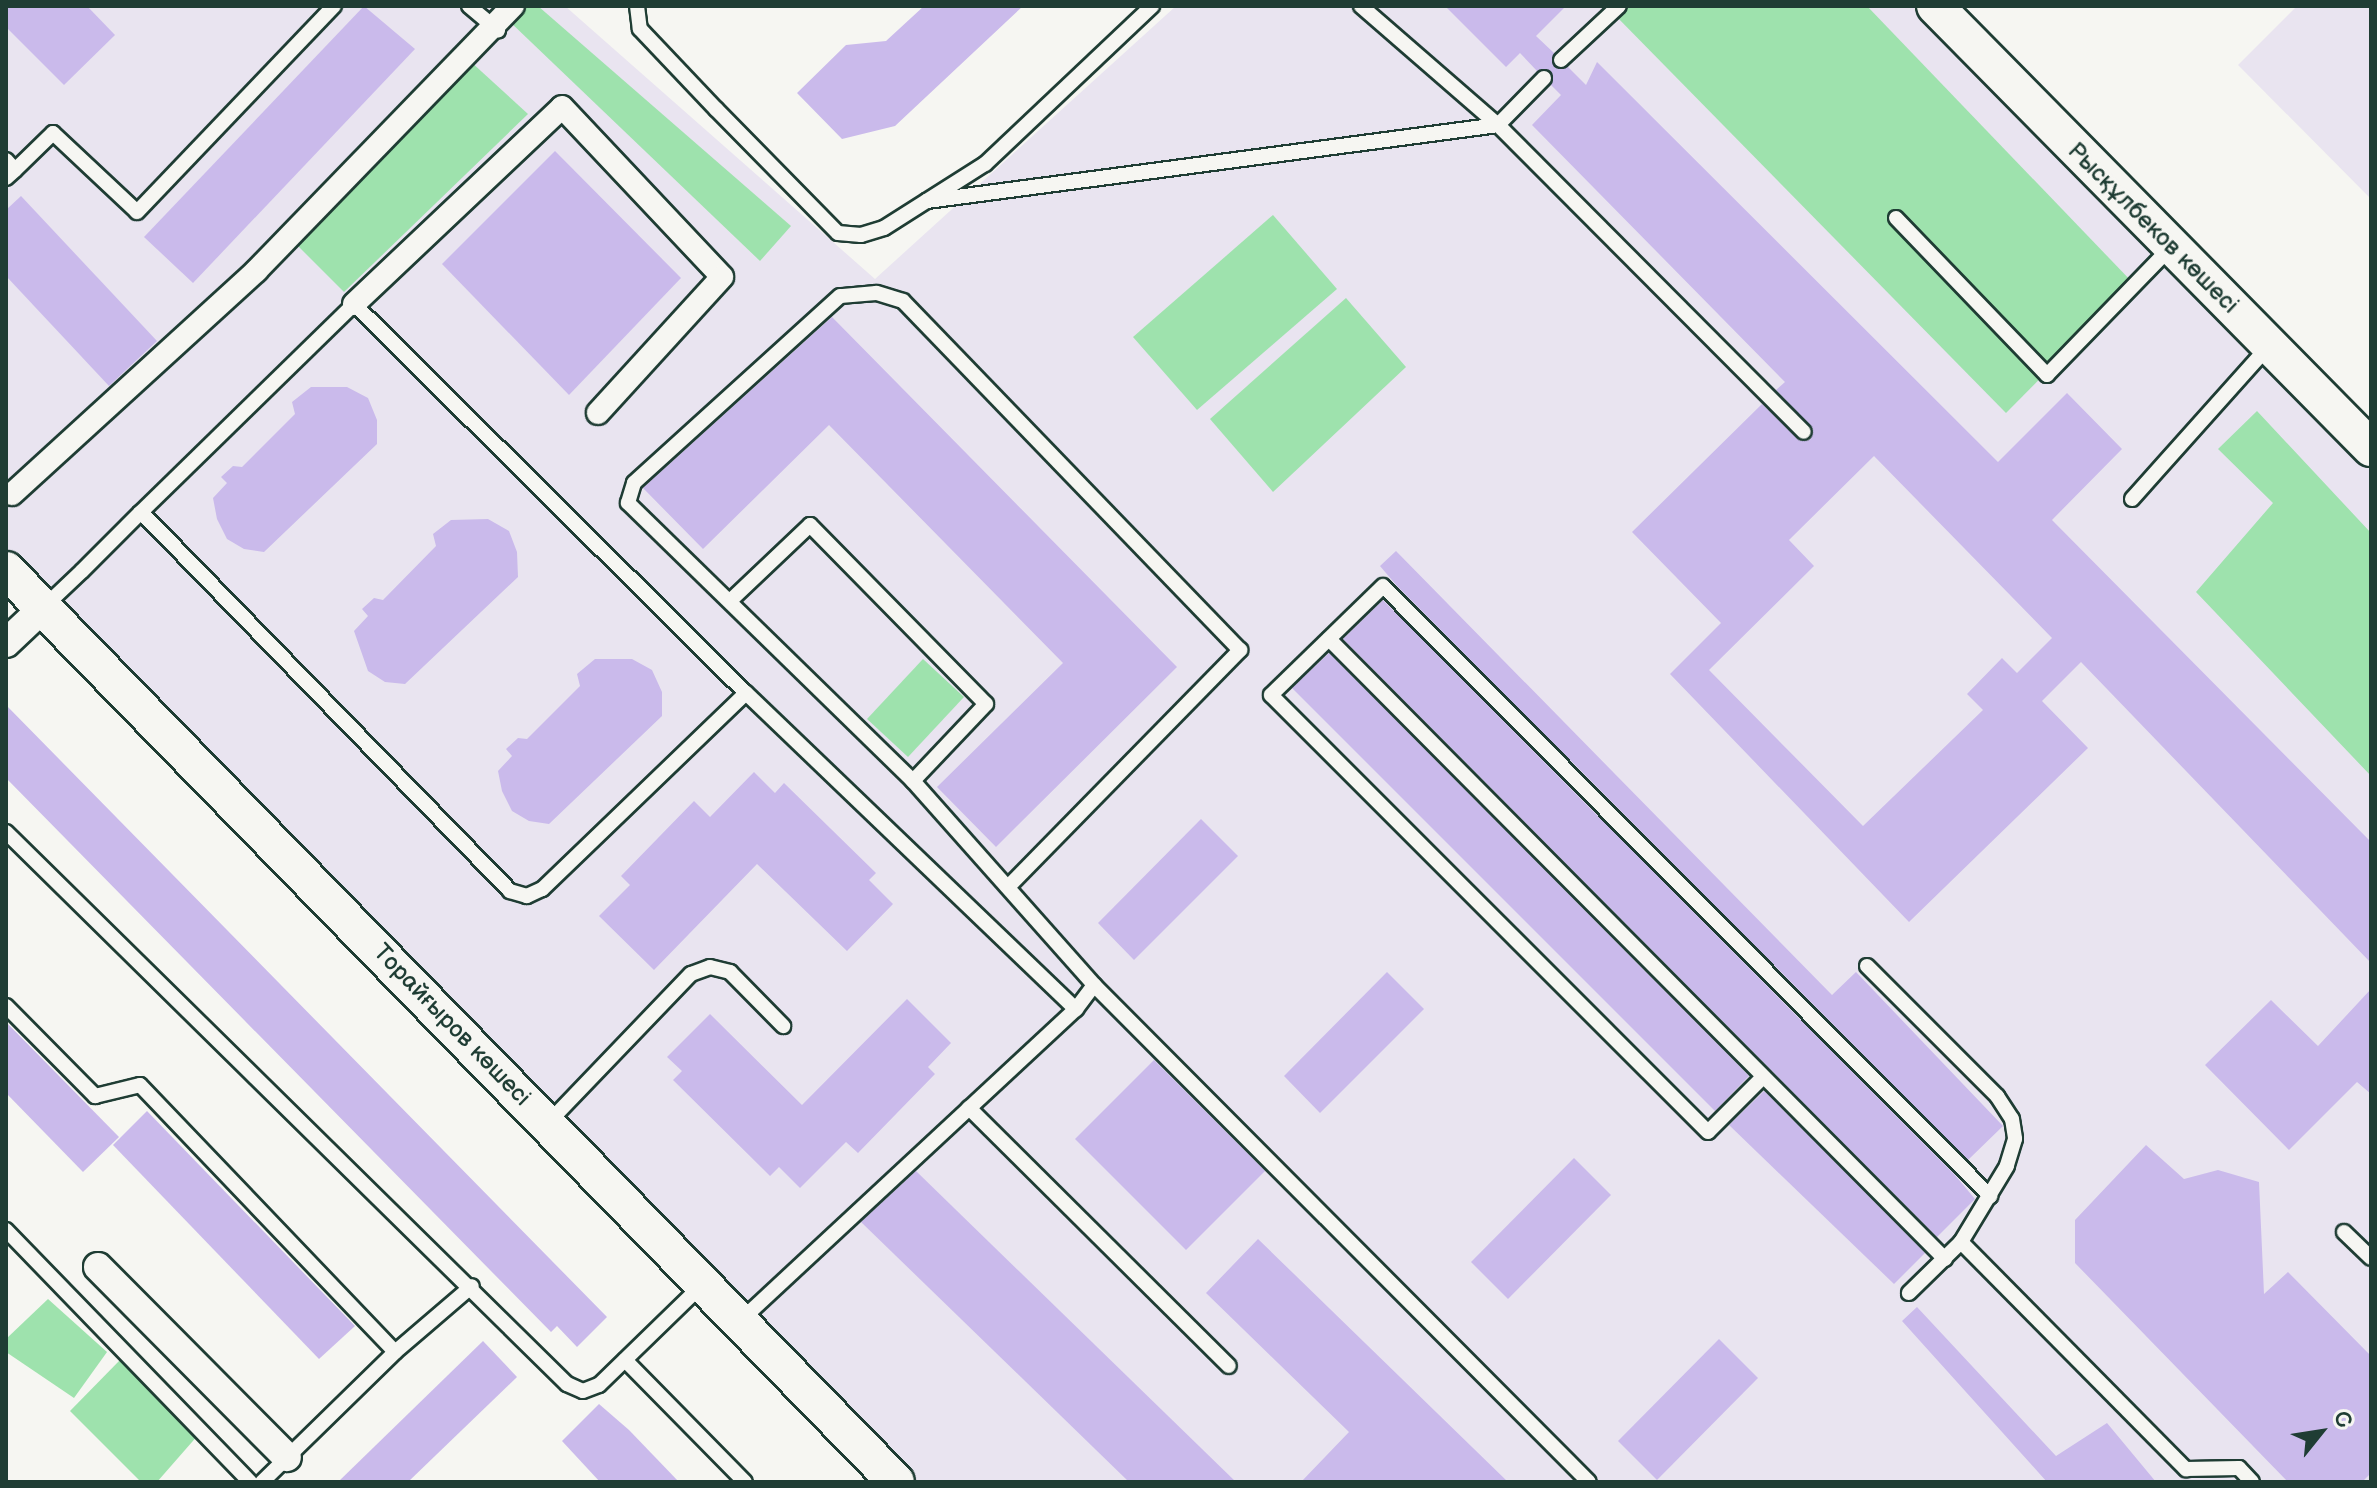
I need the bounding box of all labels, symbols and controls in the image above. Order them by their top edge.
street label: Рысқұлбеков көшесі [2061,136,2245,320]
street label: Торайғыров көшесі [367,938,537,1112]
north arrow [2281,1392,2361,1472]
text: С [2327,1406,2358,1433]

